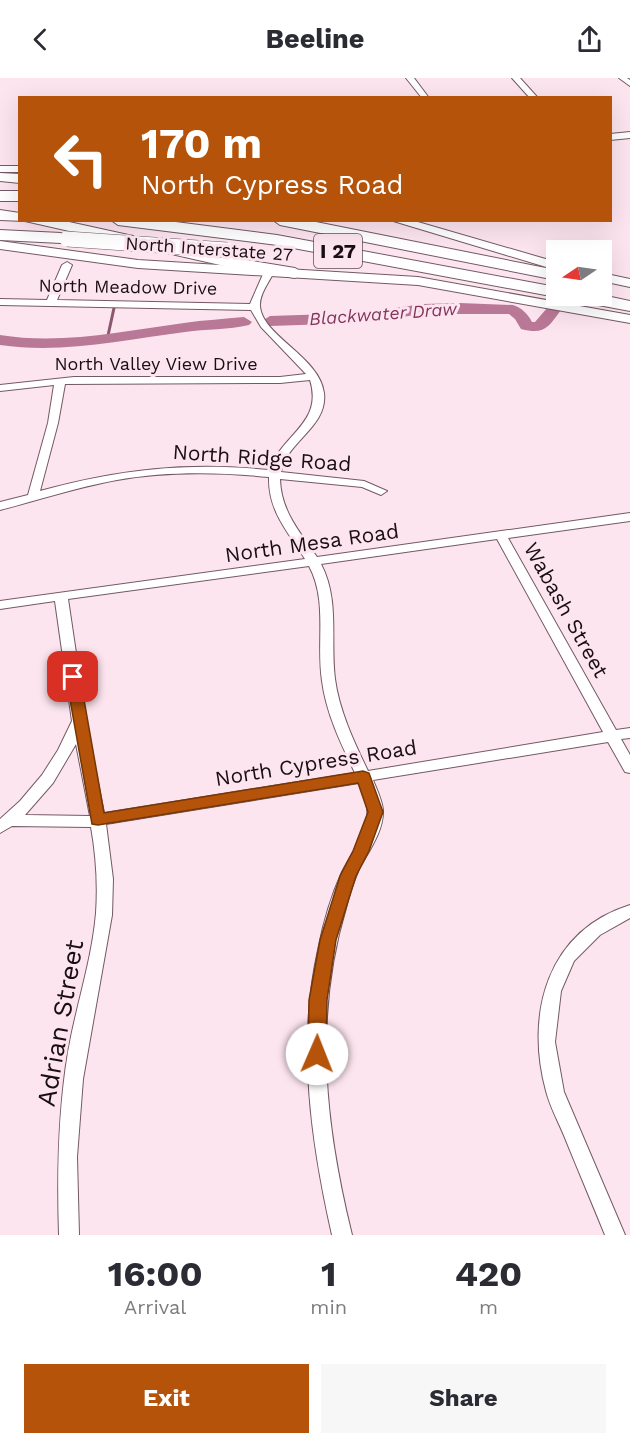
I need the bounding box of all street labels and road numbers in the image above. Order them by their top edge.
street label: North Interstate 27 [125,232,293,265]
road number: I 27 [314,234,362,268]
street label: North Meadow Drive [39,274,218,299]
street label: North Valley View Drive [54,353,258,374]
street label: North Ridge Road [172,439,352,476]
street label: North Mesa Road [223,518,401,567]
street label: Wabash Street [519,538,614,682]
street label: North Cypress Road [213,734,419,791]
street label: Adrian Street [31,937,89,1109]

